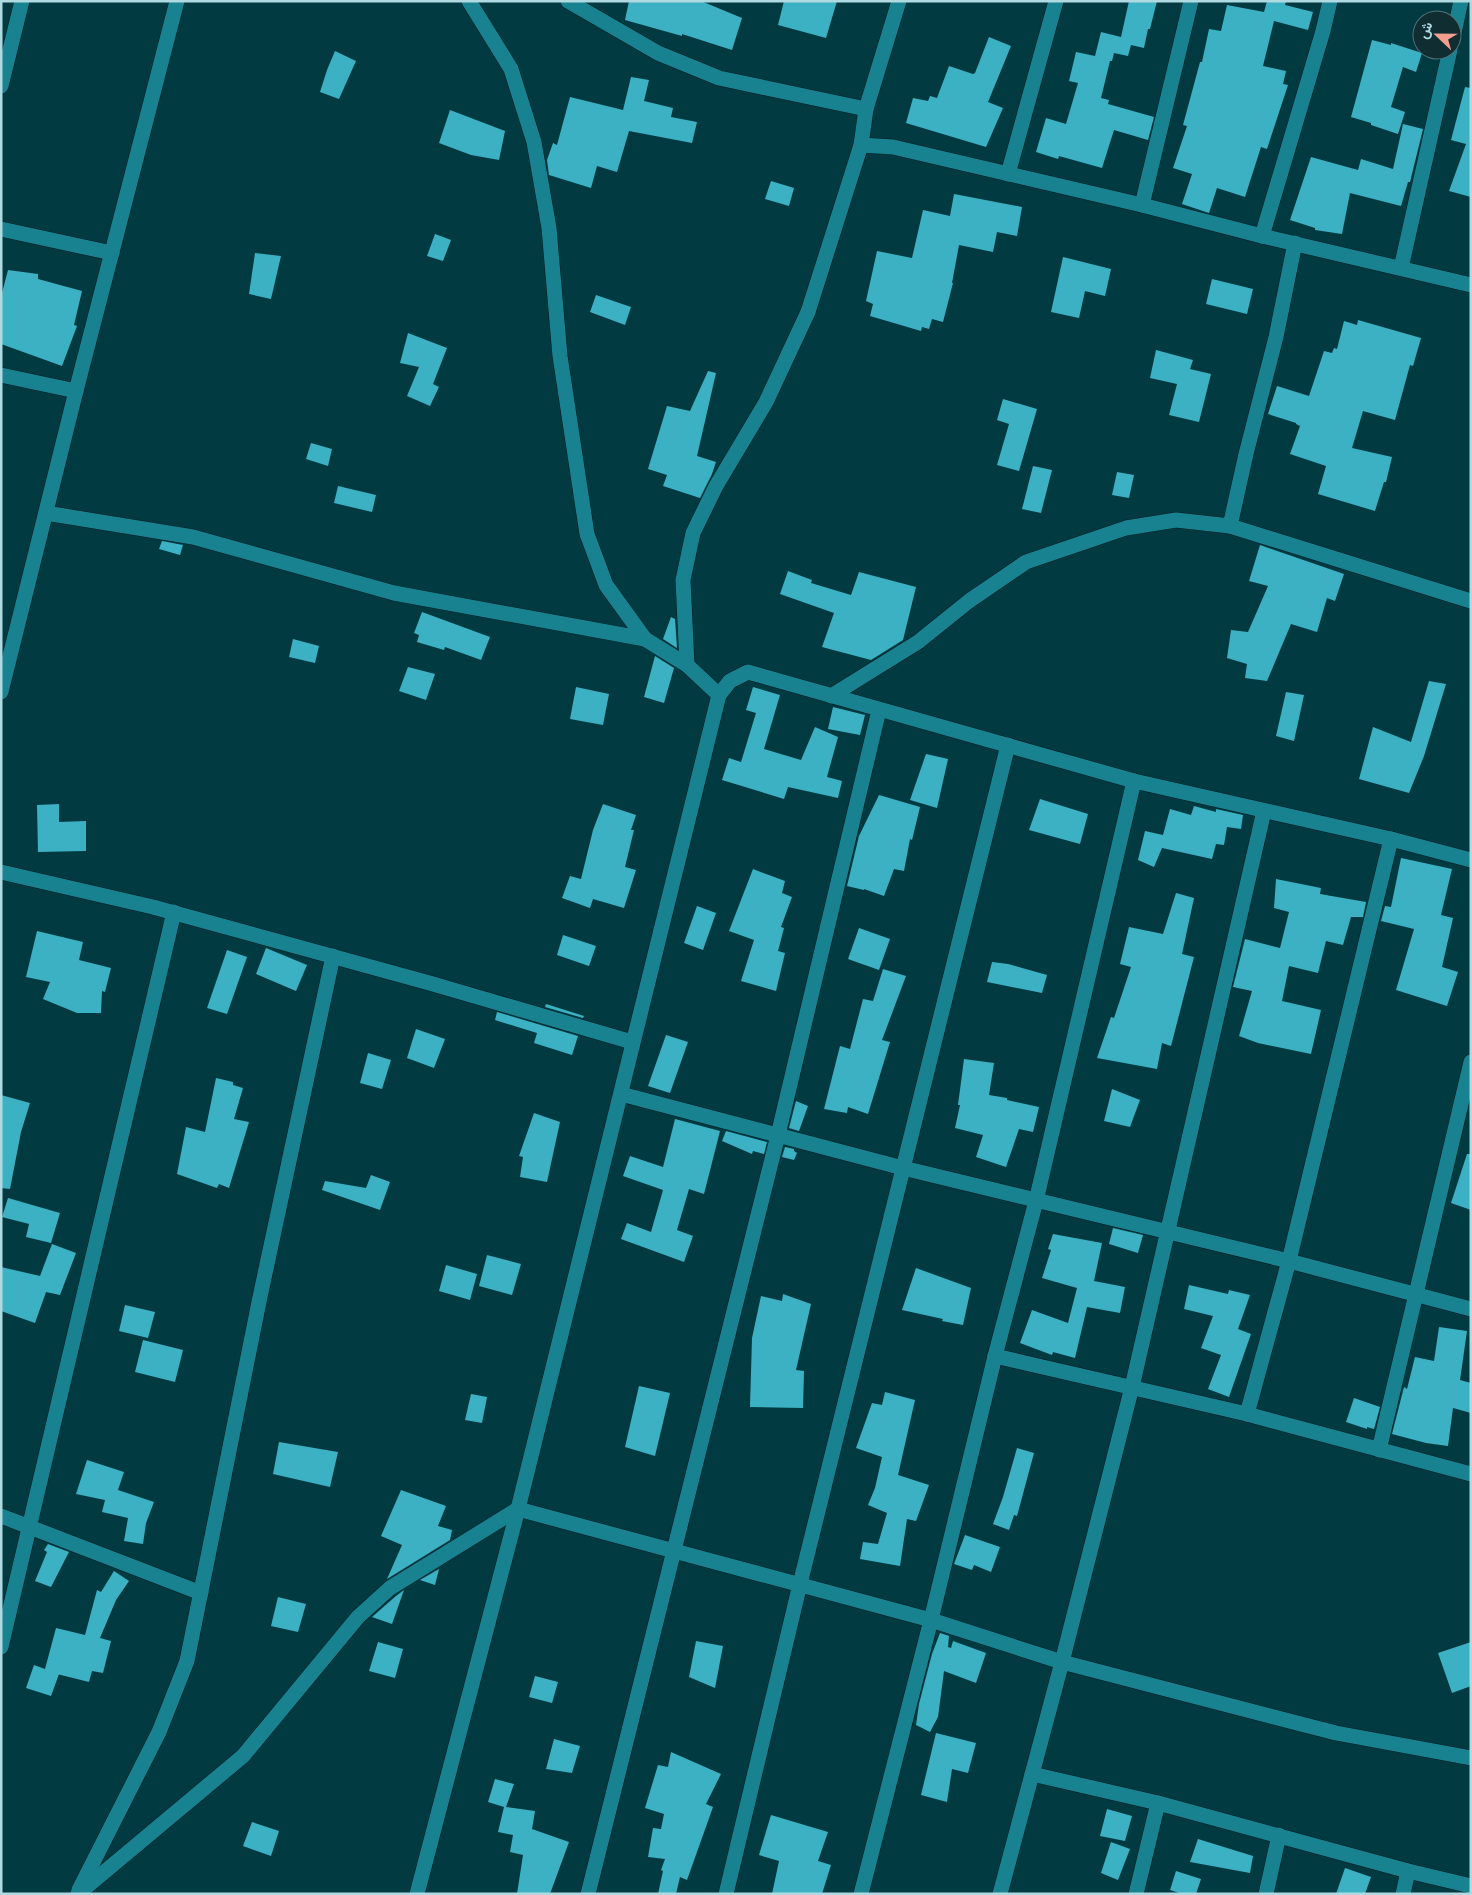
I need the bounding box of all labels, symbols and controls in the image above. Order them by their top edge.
north arrow [1412,10,1462,60]
text: ش [1414,19,1437,41]

